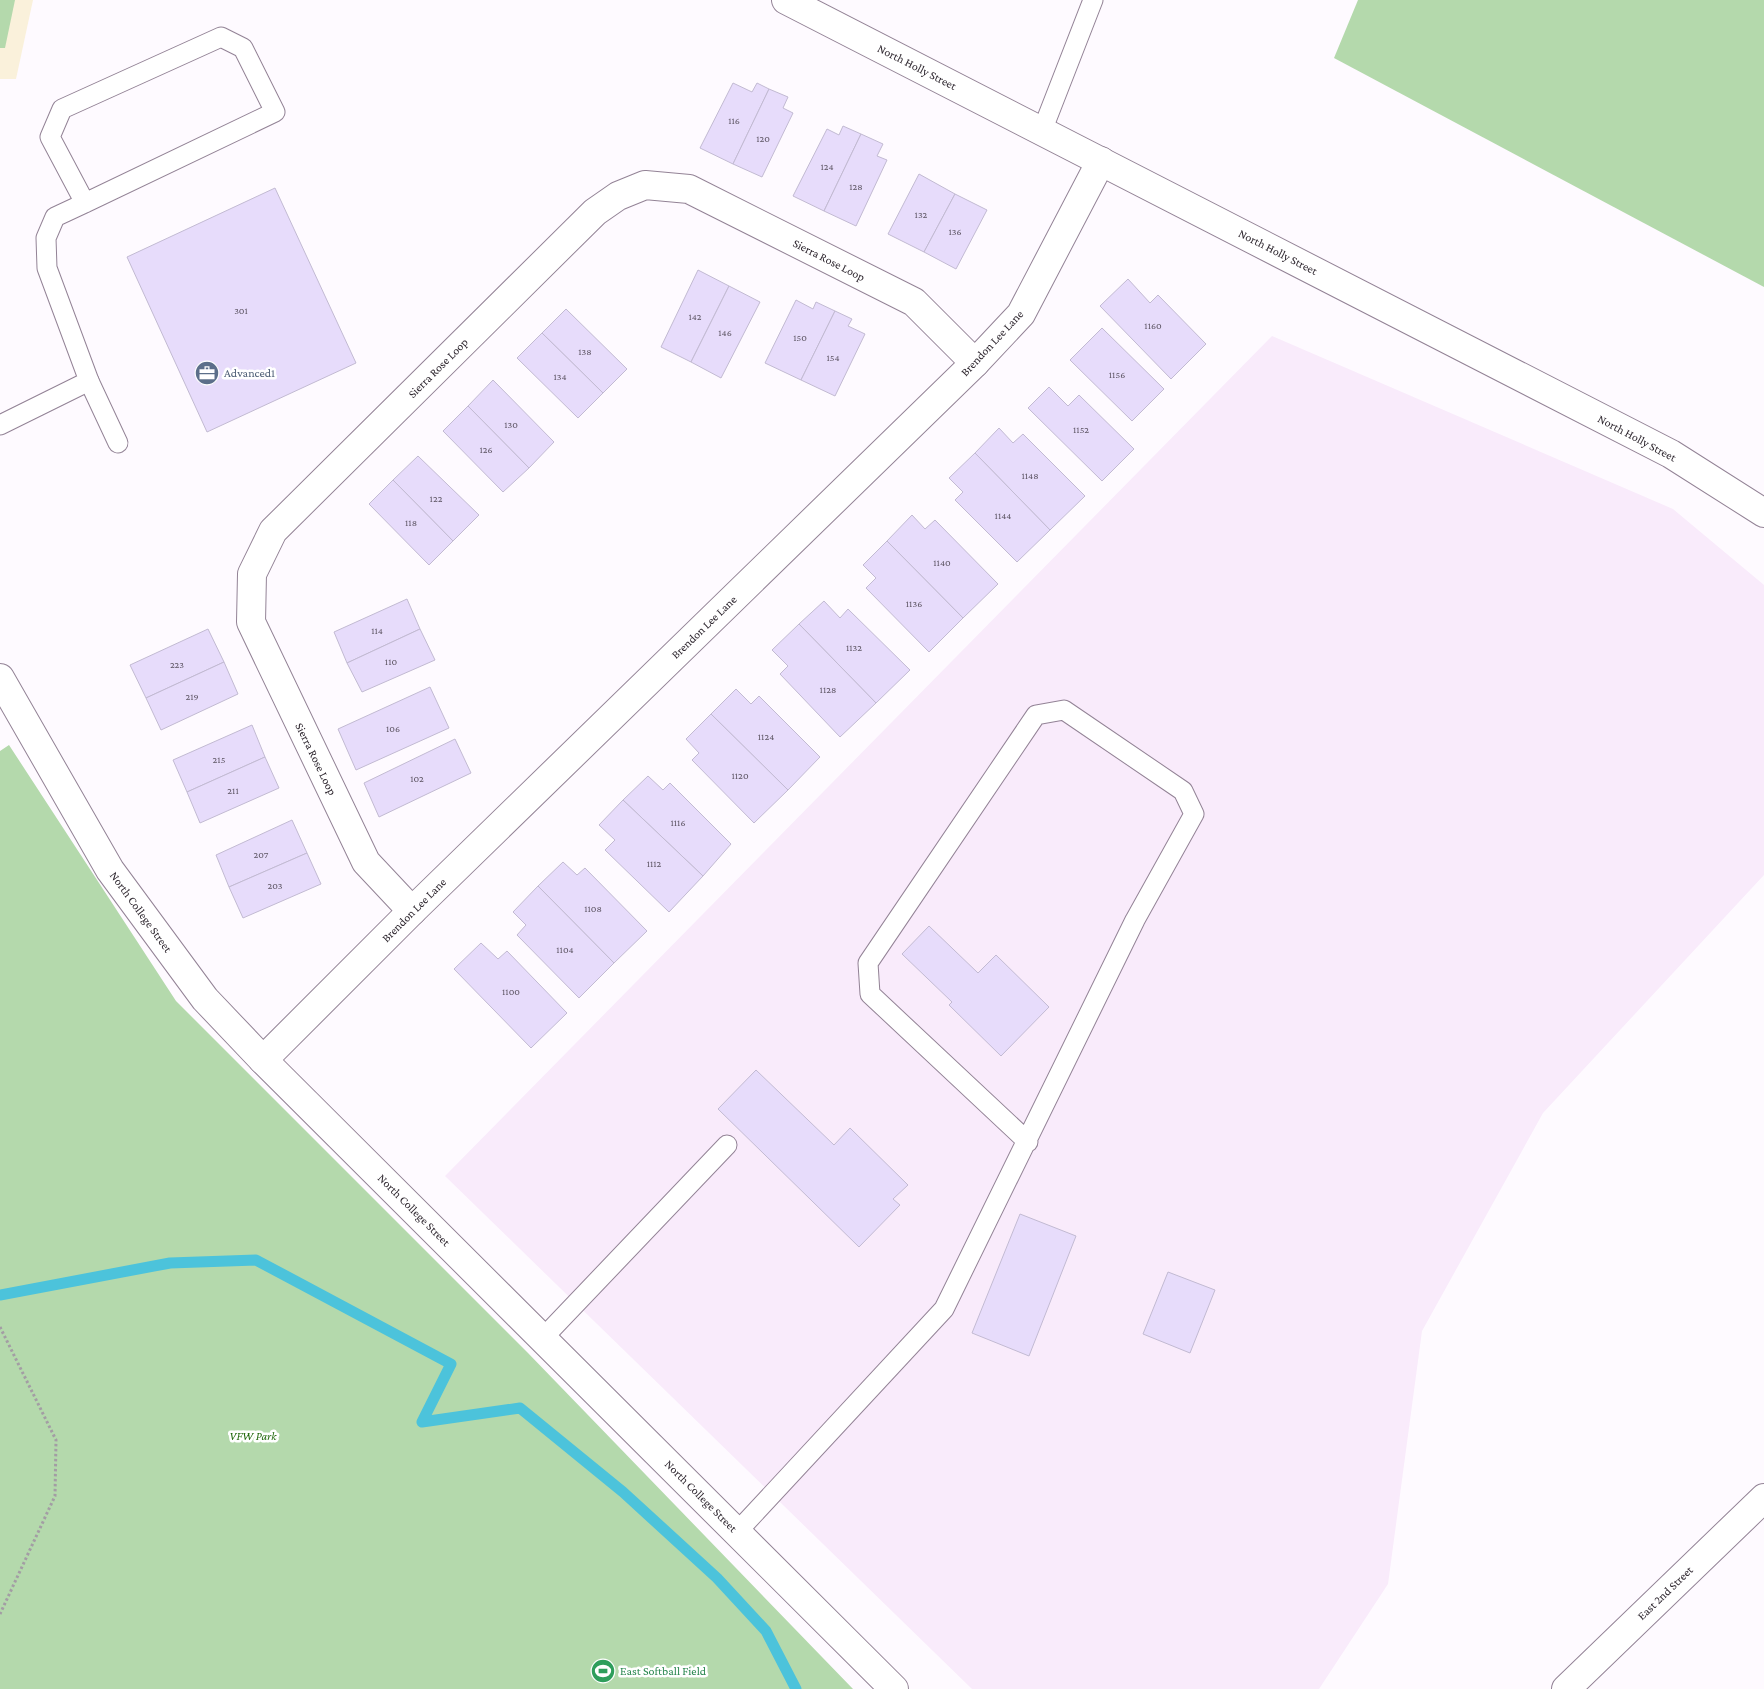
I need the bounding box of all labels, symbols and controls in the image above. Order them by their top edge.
street label: North Holly Street [875,41,960,93]
house number: 116 [728,115,740,126]
house number: 120 [756,133,770,144]
house number: 124 [820,161,834,172]
house number: 128 [849,181,863,192]
house number: 132 [915,209,928,220]
house number: 136 [948,226,962,237]
street label: North Holly Street [1236,226,1321,278]
street label: Sierra Rose Loop [791,236,867,284]
house number: 301 [234,305,248,316]
street label: Brendon Lee Lane [958,307,1026,379]
house number: 142 [688,311,702,322]
house number: 1160 [1144,320,1162,331]
house number: 146 [718,327,732,338]
house number: 150 [793,332,807,343]
street label: Sierra Rose Loop [405,335,471,401]
house number: 138 [578,346,592,357]
house number: 154 [826,352,840,363]
office icon: Advanced1 [194,360,220,386]
place label: Advanced1 [224,366,275,380]
house number: 1156 [1109,369,1125,380]
house number: 134 [553,371,567,382]
street label: North Holly Street [1595,411,1679,465]
house number: 130 [504,419,518,430]
house number: 1152 [1073,424,1089,435]
house number: 126 [479,444,493,455]
house number: 1148 [1021,470,1039,481]
house number: 122 [430,493,443,504]
house number: 1144 [995,510,1011,521]
house number: 118 [405,517,417,528]
house number: 1140 [933,557,951,568]
street label: Brendon Lee Lane [668,592,740,662]
house number: 1136 [906,598,922,609]
house number: 114 [371,625,383,636]
house number: 1132 [846,642,862,653]
house number: 110 [385,656,397,667]
house number: 223 [170,659,184,670]
house number: 1128 [820,684,836,695]
house number: 219 [185,691,199,702]
street label: Sierra Rose Loop [292,720,340,798]
house number: 106 [386,723,400,734]
house number: 1124 [758,731,774,742]
house number: 215 [213,754,226,765]
house number: 1120 [731,770,749,781]
house number: 102 [410,773,424,784]
house number: 211 [227,785,239,796]
house number: 1116 [670,817,686,828]
house number: 207 [254,849,269,860]
house number: 1112 [647,858,662,869]
street label: North College Street [107,869,176,956]
street label: Brendon Lee Lane [379,875,449,945]
house number: 203 [267,880,283,891]
house number: 1108 [584,903,602,914]
house number: 1104 [556,944,574,955]
house number: 1100 [502,986,520,997]
street label: North College Street [375,1171,454,1250]
park label: VFW Park [230,1429,277,1443]
street label: North College Street [662,1457,741,1536]
street label: East 2nd Street [1634,1562,1696,1623]
sports icon: East Softball Field [590,1658,616,1684]
place label: East Softball Field [620,1664,707,1678]

